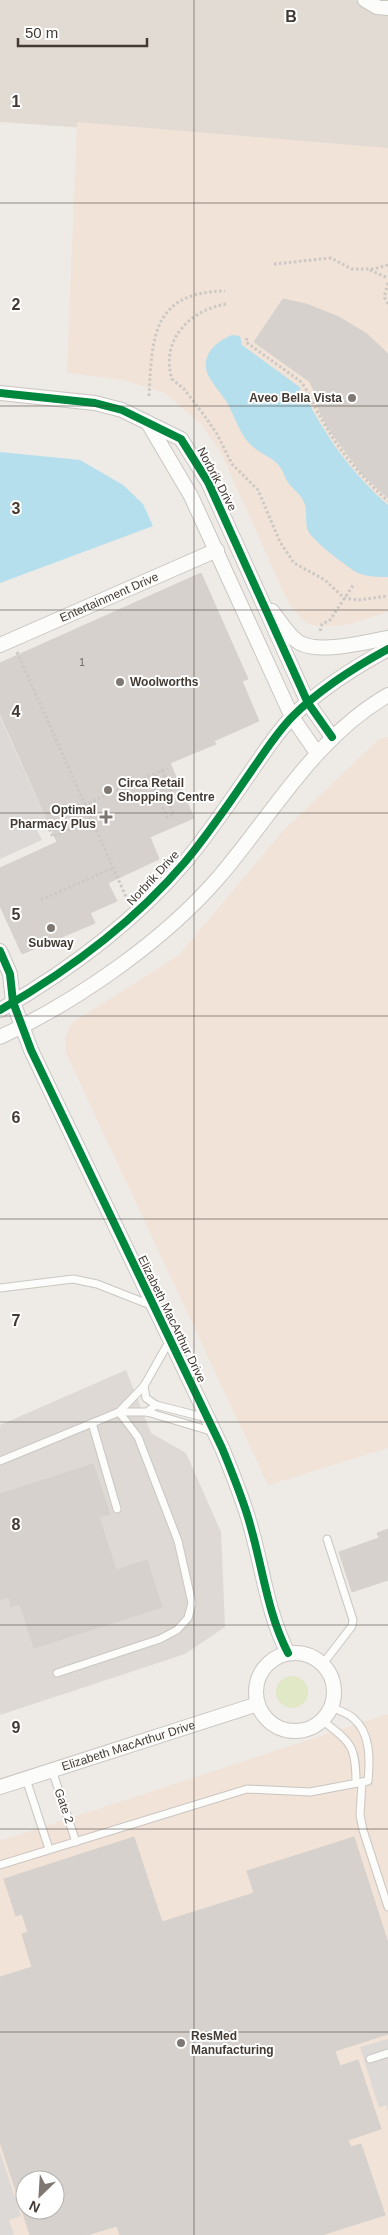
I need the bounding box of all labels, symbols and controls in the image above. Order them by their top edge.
text: B [285,8,297,25]
scale bar [18,15,146,47]
text: 50 m [25,24,58,41]
text: 1 [12,93,21,110]
text: 2 [12,296,21,313]
place label: Aveo Bella Vista [249,391,342,405]
marker: Aveo Bella Vista [346,392,358,404]
street label: Norbrik Drive [194,445,240,513]
text: 3 [12,500,21,517]
street label: Entertainment Drive [58,569,161,625]
house number: 1 [79,657,85,668]
place label: Woolworths [130,675,199,689]
marker: Woolworths [114,676,126,688]
text: 4 [12,703,21,720]
place label: Circa Retail Shopping Centre [118,776,215,804]
marker: Circa Retail Shopping Centre [102,784,114,796]
place label: Optimal Pharmacy Plus [10,803,96,831]
marker: Optimal Pharmacy Plus [100,811,112,823]
street label: Norbrik Drive [124,847,182,908]
text: 5 [12,906,21,923]
marker: Subway [45,922,57,934]
place label: Subway [28,936,74,950]
text: 6 [12,1109,21,1126]
street label: Elizabeth MacArthur Drive [135,1253,209,1385]
text: 7 [12,1312,21,1329]
text: 8 [12,1516,21,1533]
street label: Elizabeth MacArthur Drive [60,1718,197,1774]
text: 9 [12,1719,21,1736]
street label: Gate 2 [52,1787,77,1826]
place label: ResMed Manufacturing [191,2029,274,2057]
marker: ResMed Manufacturing [175,2037,187,2049]
north arrow [15,2170,65,2220]
text: N [27,2197,42,2216]

